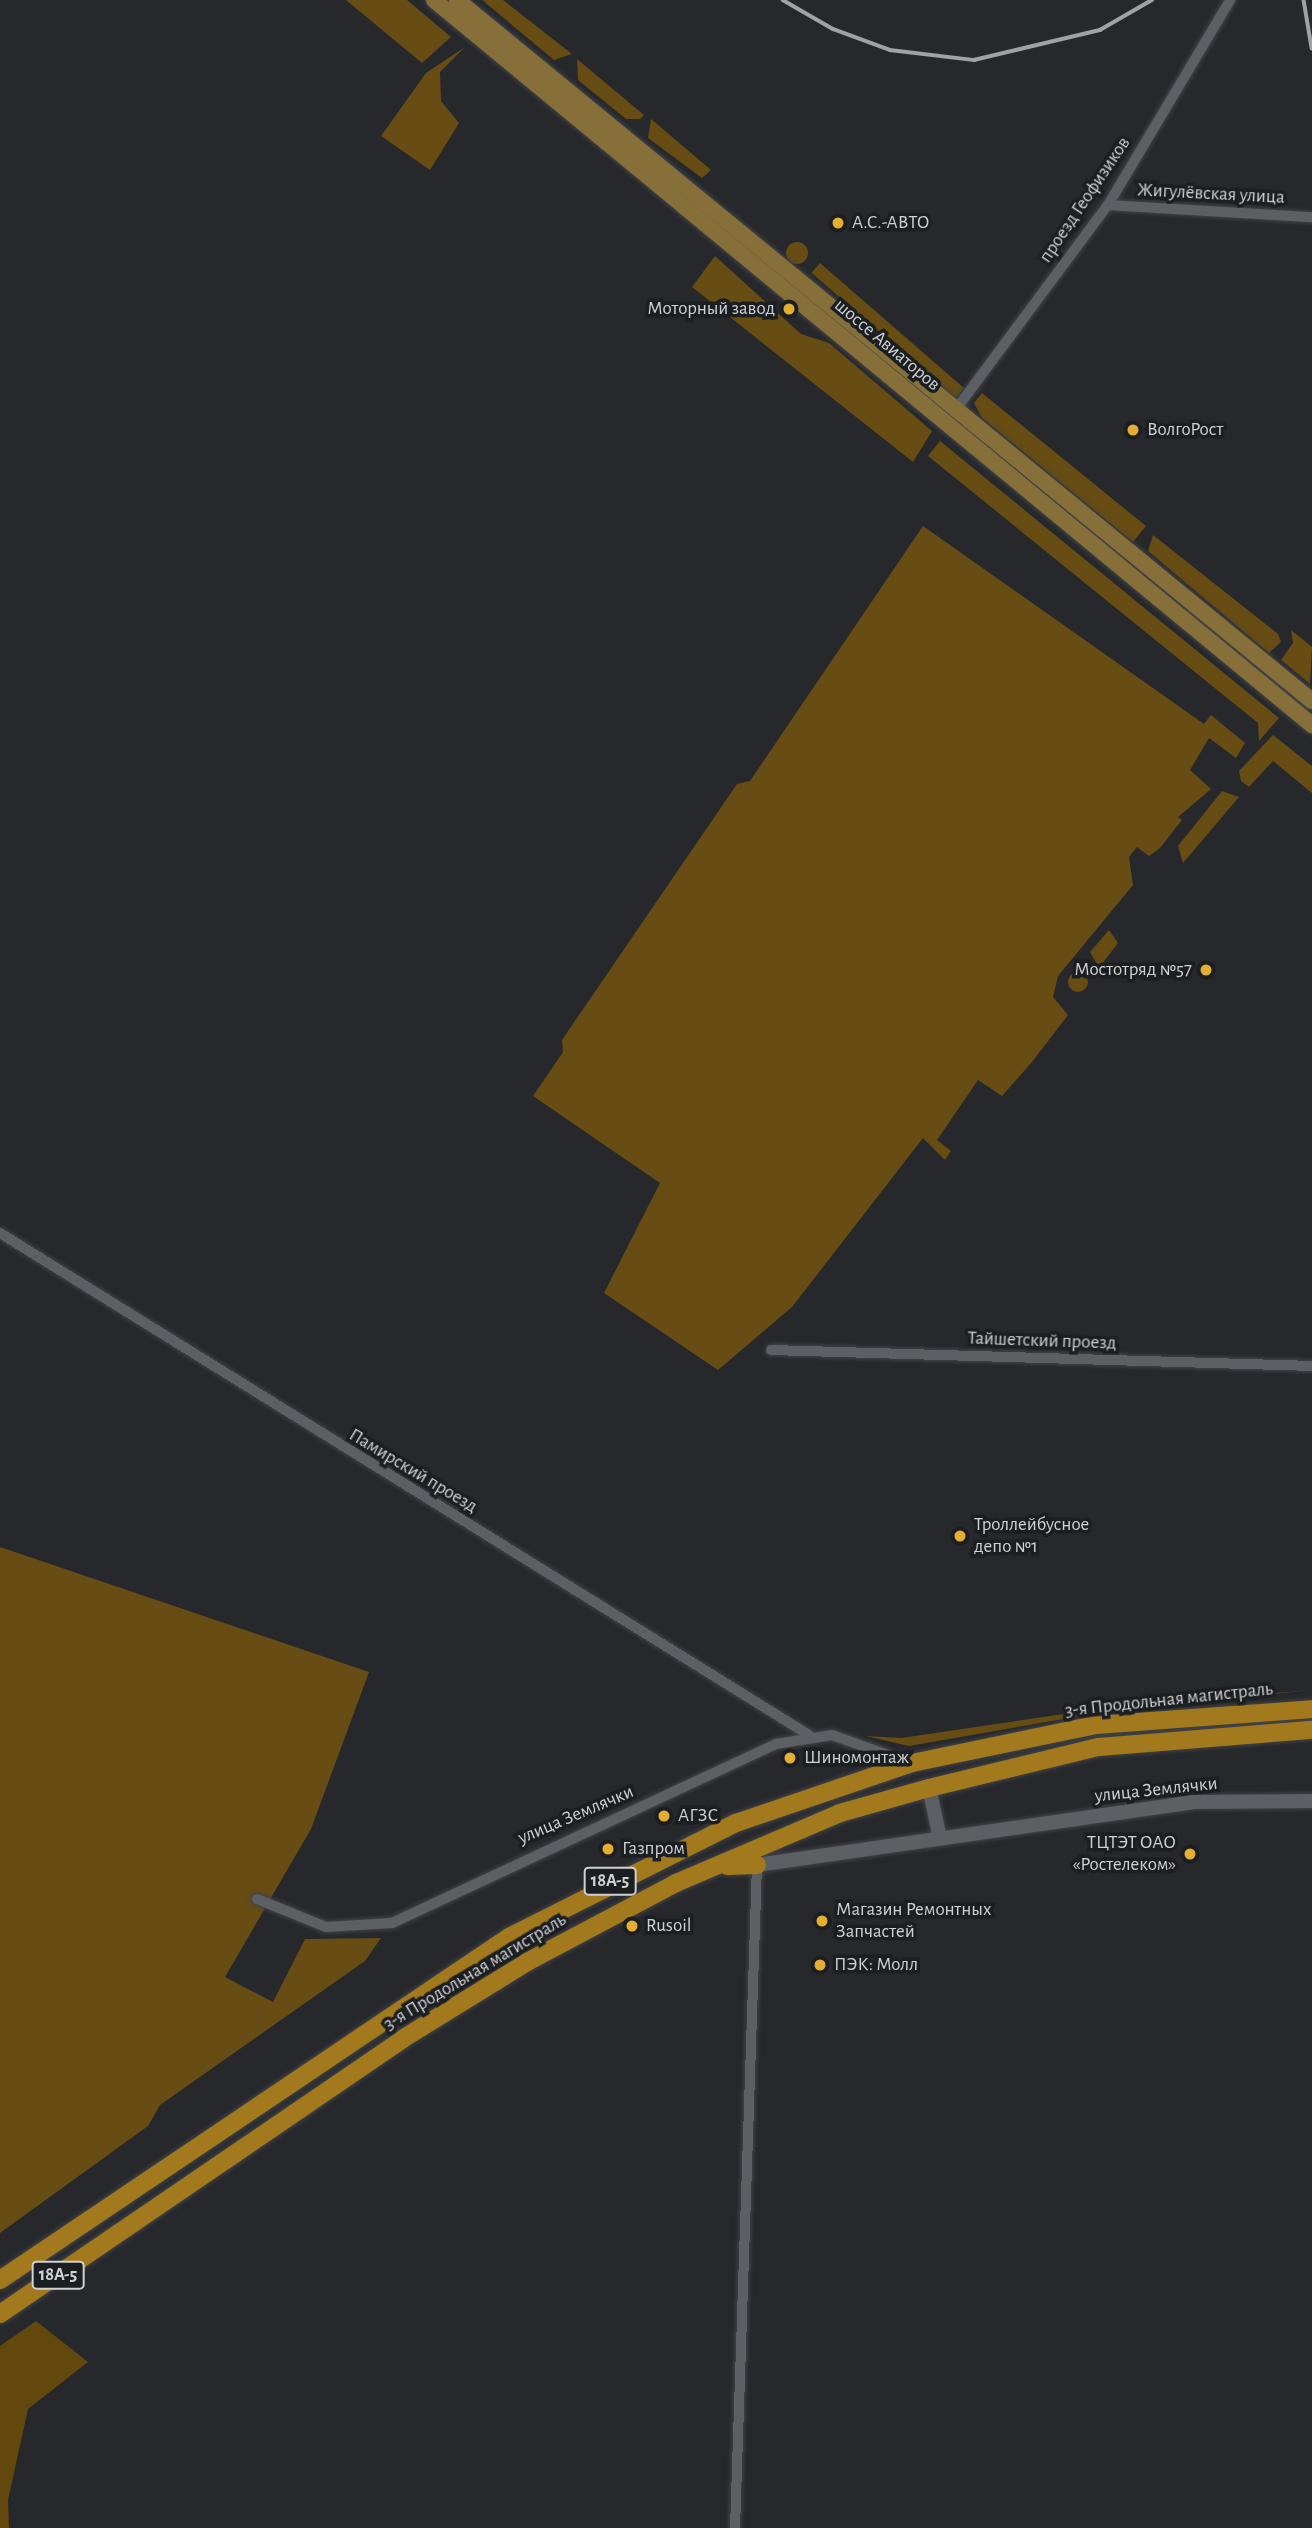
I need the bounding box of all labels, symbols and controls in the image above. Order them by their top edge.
street label: проезд Геофизиков [1034,133,1136,267]
street label: Жигулёвская улица [1137,179,1285,209]
place label: А.С.-АВТО [852,212,930,234]
marker: А.С.-АВТО [830,215,846,231]
street label: шоссе Авиаторов [829,294,945,396]
place label: Моторный завод [647,298,775,320]
marker: Моторный завод [781,301,797,317]
place label: ВолгоРост [1147,419,1223,441]
marker: ВолгоРост [1125,422,1141,438]
place label: Мостотряд №57 [1074,959,1192,981]
marker: Мостотряд №57 [1198,962,1214,978]
street label: Тайшетский проезд [967,1327,1117,1355]
street label: Памирский проезд [345,1424,481,1518]
place label: Троллейбусное депо №1 [974,1514,1089,1558]
marker: Троллейбусное депо №1 [952,1528,968,1544]
street label: 3-я Продольная магистраль [1064,1678,1274,1722]
place label: Шиномонтаж [804,1747,909,1769]
marker: Шиномонтаж [782,1750,798,1766]
street label: улица Землячки [1093,1772,1219,1808]
street label: улица Землячки [515,1780,637,1850]
place label: АГЗС [678,1805,718,1827]
marker: АГЗС [656,1808,672,1824]
place label: ТЦТЭТ ОАО «Ростелеком» [1073,1832,1176,1876]
place label: Газпром [622,1838,685,1860]
marker: Газпром [600,1841,616,1857]
marker: ТЦТЭТ ОАО «Ростелеком» [1182,1846,1198,1862]
road number: 18А-5 [582,1867,638,1896]
place label: Магазин Ремонтных Запчастей [836,1899,991,1943]
street label: 3-я Продольная магистраль [380,1908,570,2036]
marker: Магазин Ремонтных Запчастей [814,1913,830,1929]
place label: Rusoil [646,1915,692,1937]
marker: Rusoil [624,1918,640,1934]
place label: ПЭК: Молл [834,1954,918,1976]
marker: ПЭК: Молл [812,1957,828,1973]
road number: 18А-5 [30,2260,86,2290]

